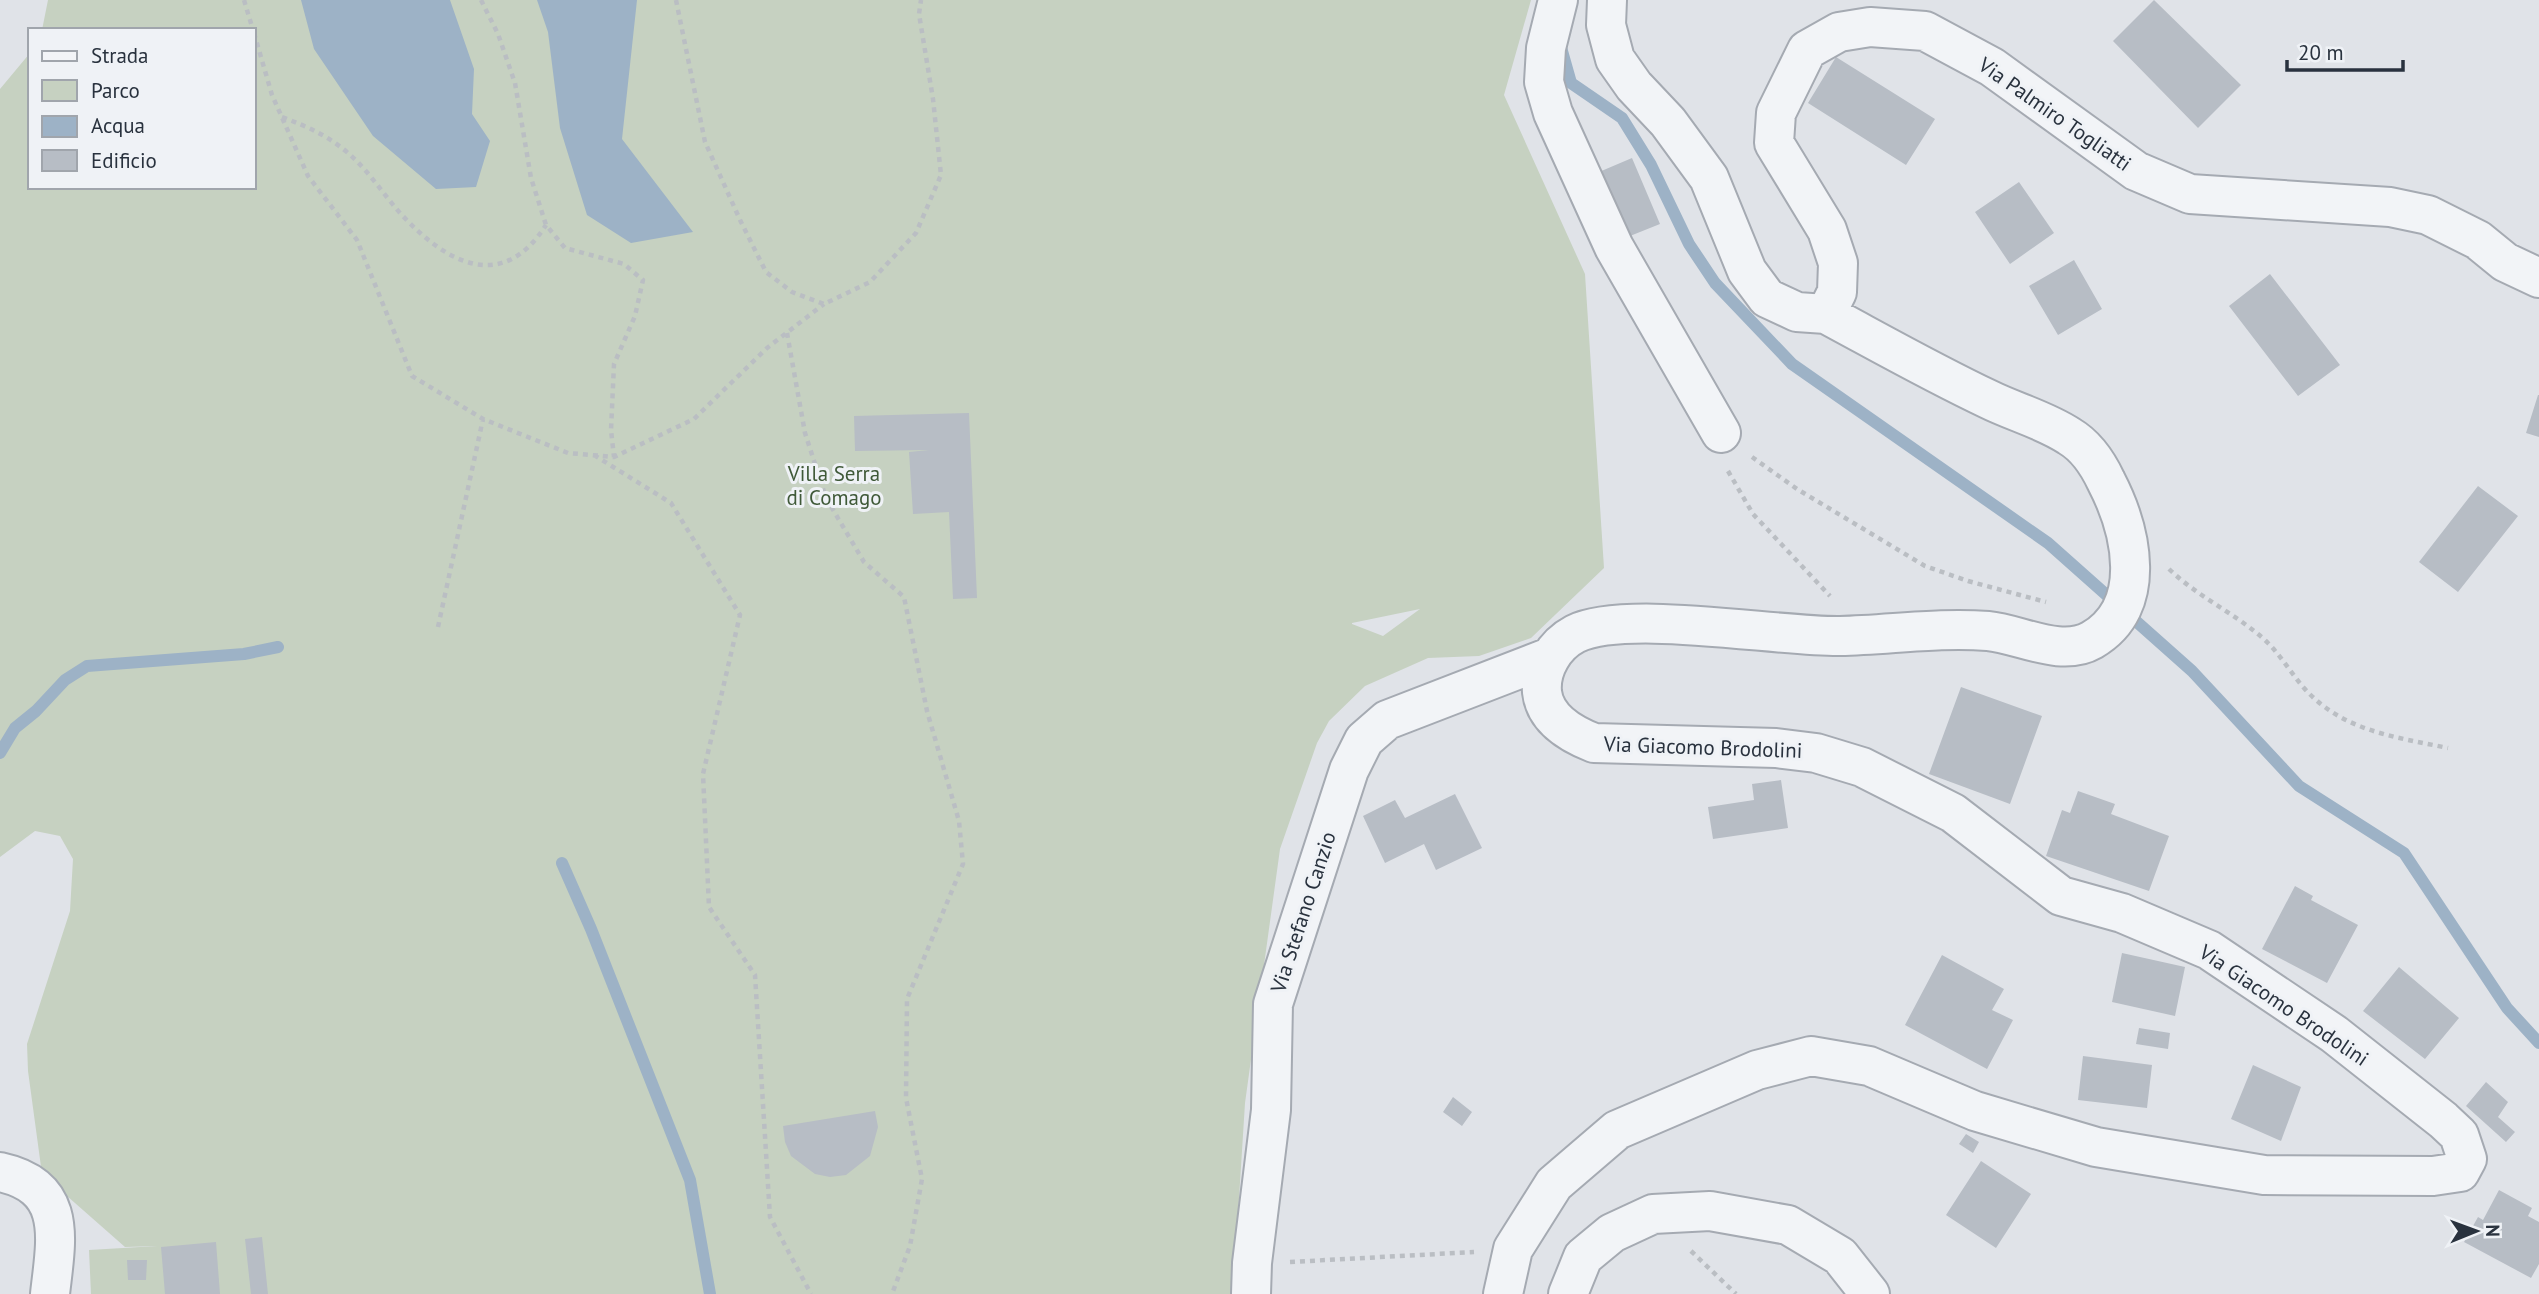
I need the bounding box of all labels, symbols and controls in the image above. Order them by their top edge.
legend [28,28,256,189]
scale bar [2287,28,2402,72]
text: 20 m [2298,39,2344,66]
text: Strada [91,42,149,69]
street label: Via Palmiro Togliatti [1972,51,2137,177]
text: Parco [91,77,140,104]
text: Acqua [91,112,145,139]
text: Edificio [91,147,157,174]
park label: Villa Serra di Comago [786,460,882,511]
street label: Via Giacomo Brodolini [1602,730,1803,764]
street label: Via Stefano Canzio [1264,828,1342,997]
street label: Via Giacomo Brodolini [2193,938,2374,1072]
north arrow [2441,1196,2511,1266]
text: N [2481,1224,2505,1237]

